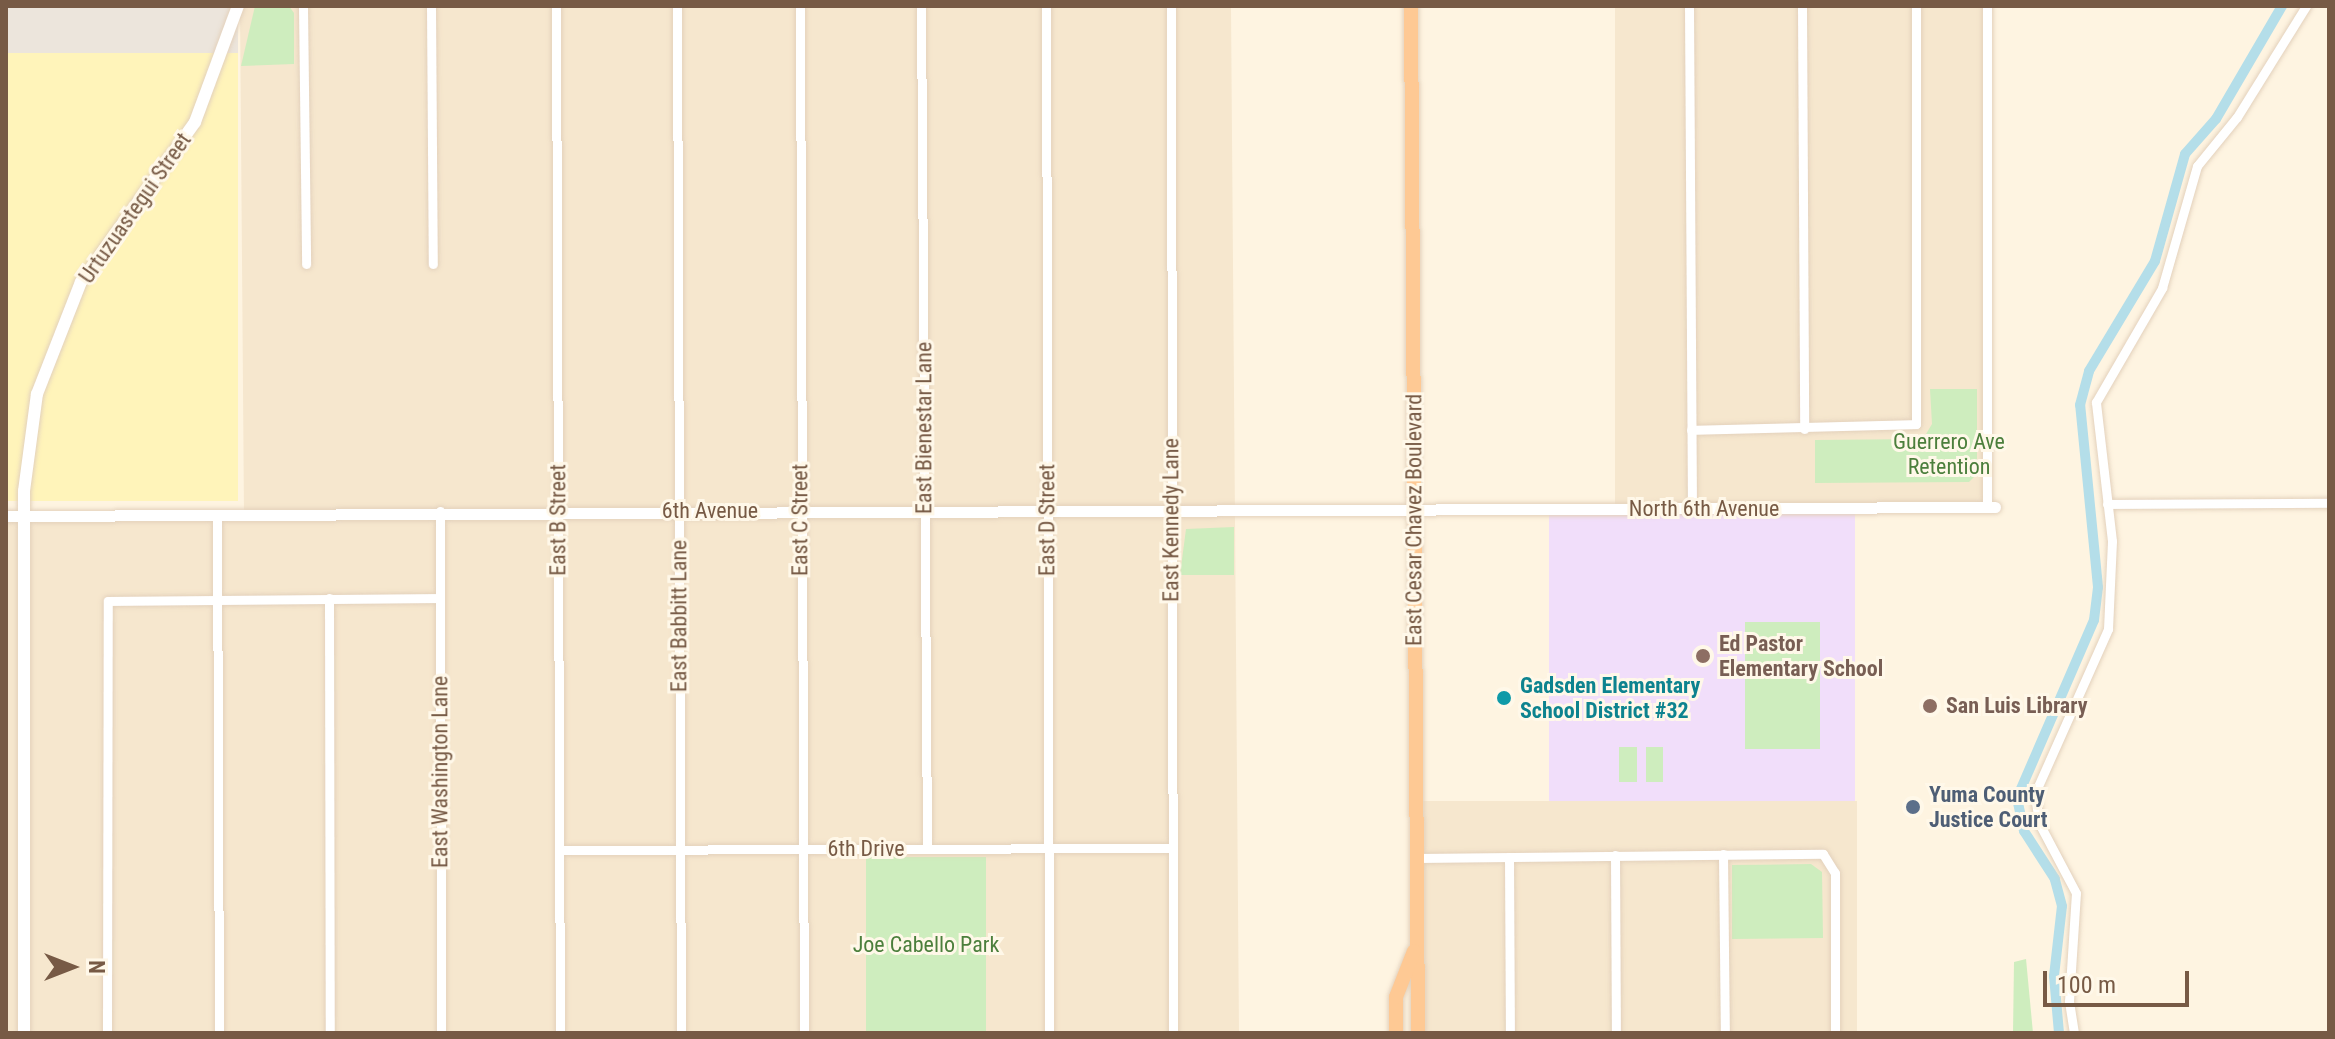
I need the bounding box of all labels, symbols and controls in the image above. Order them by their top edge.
street label: Urtuzuastegui Street [73,128,197,288]
street label: East Bienestar Lane [911,342,937,514]
street label: East Cesar Chavez Boulevard [1401,394,1427,646]
park label: Guerrero Ave Retention [1893,428,2005,480]
street label: East Kennedy Lane [1158,438,1184,602]
street label: East B Street [545,464,571,576]
street label: East C Street [787,464,813,576]
street label: East D Street [1034,464,1060,576]
street label: North 6th Avenue [1629,496,1779,522]
street label: 6th Avenue [662,498,758,524]
street label: East Babbitt Lane [666,540,692,692]
place label: Ed Pastor Elementary School [1719,630,1883,682]
marker: Ed Pastor Elementary School [1694,647,1712,665]
place label: Gadsden Elementary School District #32 [1520,672,1700,724]
street label: East Washington Lane [427,676,453,868]
marker: Gadsden Elementary School District #32 [1495,689,1513,707]
place label: San Luis Library [1946,693,2087,719]
marker: San Luis Library [1921,697,1939,715]
place label: Yuma County Justice Court [1929,781,2047,832]
marker: Yuma County Justice Court [1904,798,1922,816]
street label: 6th Drive [828,836,904,862]
north arrow [32,927,112,1007]
park label: Joe Cabello Park [853,932,999,958]
scale bar [2047,955,2193,1005]
text: N [84,960,109,974]
text: 100 m [2057,971,2116,999]

